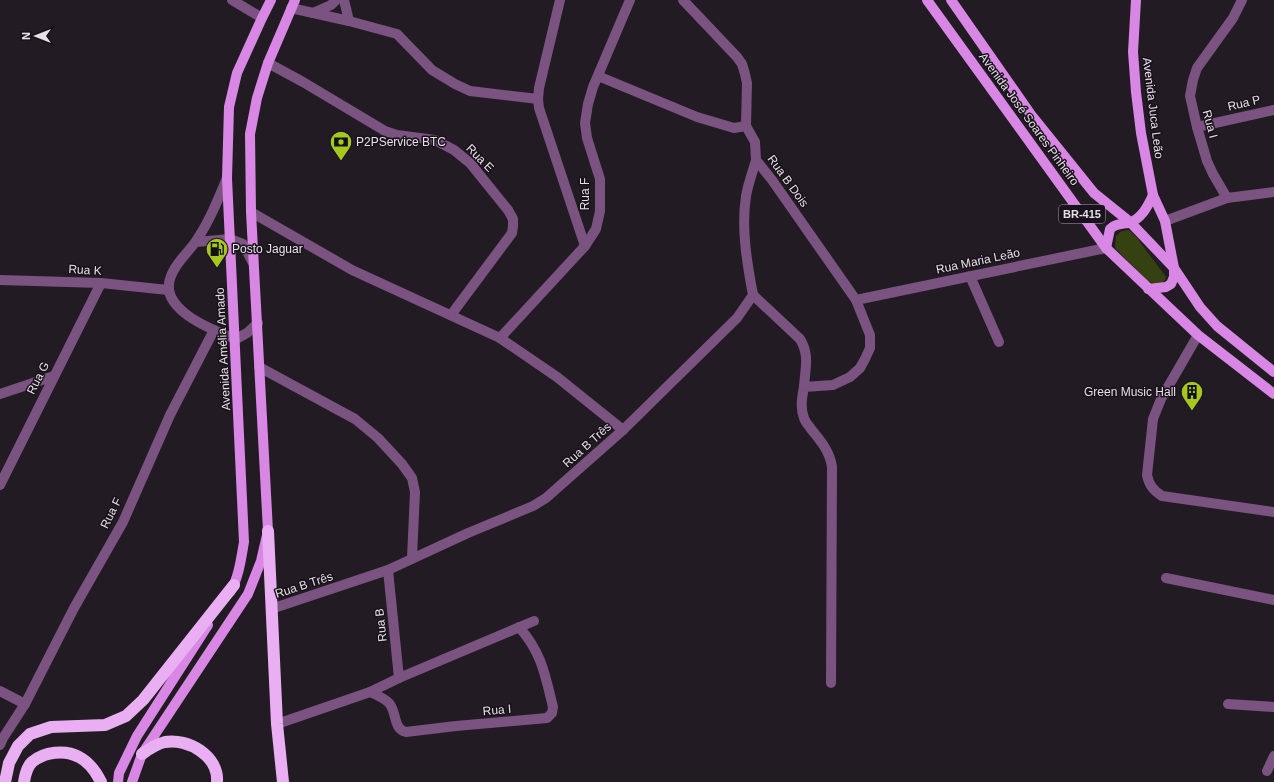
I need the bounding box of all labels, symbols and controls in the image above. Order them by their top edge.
north arrow [16,16,56,56]
text: N [20,32,32,40]
street label: Avenida José Soares Pinheiro [976,50,1082,188]
street label: Avenida Juca Leão [1140,57,1166,160]
street label: Rua P [1226,92,1262,114]
street label: Rua I [1200,108,1220,140]
bank icon: P2PService BTC [328,129,354,162]
place label: P2PService BTC [356,135,446,149]
street label: Rua E [463,141,497,175]
street label: Rua B Dois [764,152,812,210]
street label: Rua F [578,178,592,210]
road number: BR-415 [1059,205,1105,223]
fuel station icon: Posto Jaguar [204,236,230,269]
place label: Posto Jaguar [232,242,303,256]
street label: Rua Maria Leão [935,245,1022,277]
street label: Rua K [68,262,102,278]
street label: Avenida Amélia Amado [213,287,233,411]
street label: Rua G [24,359,52,397]
building icon: Green Music Hall [1179,379,1205,412]
place label: Green Music Hall [1084,385,1176,399]
street label: Rua B Três [560,420,614,470]
street label: Rua F [97,495,125,531]
street label: Rua B Três [273,569,335,601]
street label: Rua B [372,608,390,642]
street label: Rua I [482,702,512,718]

